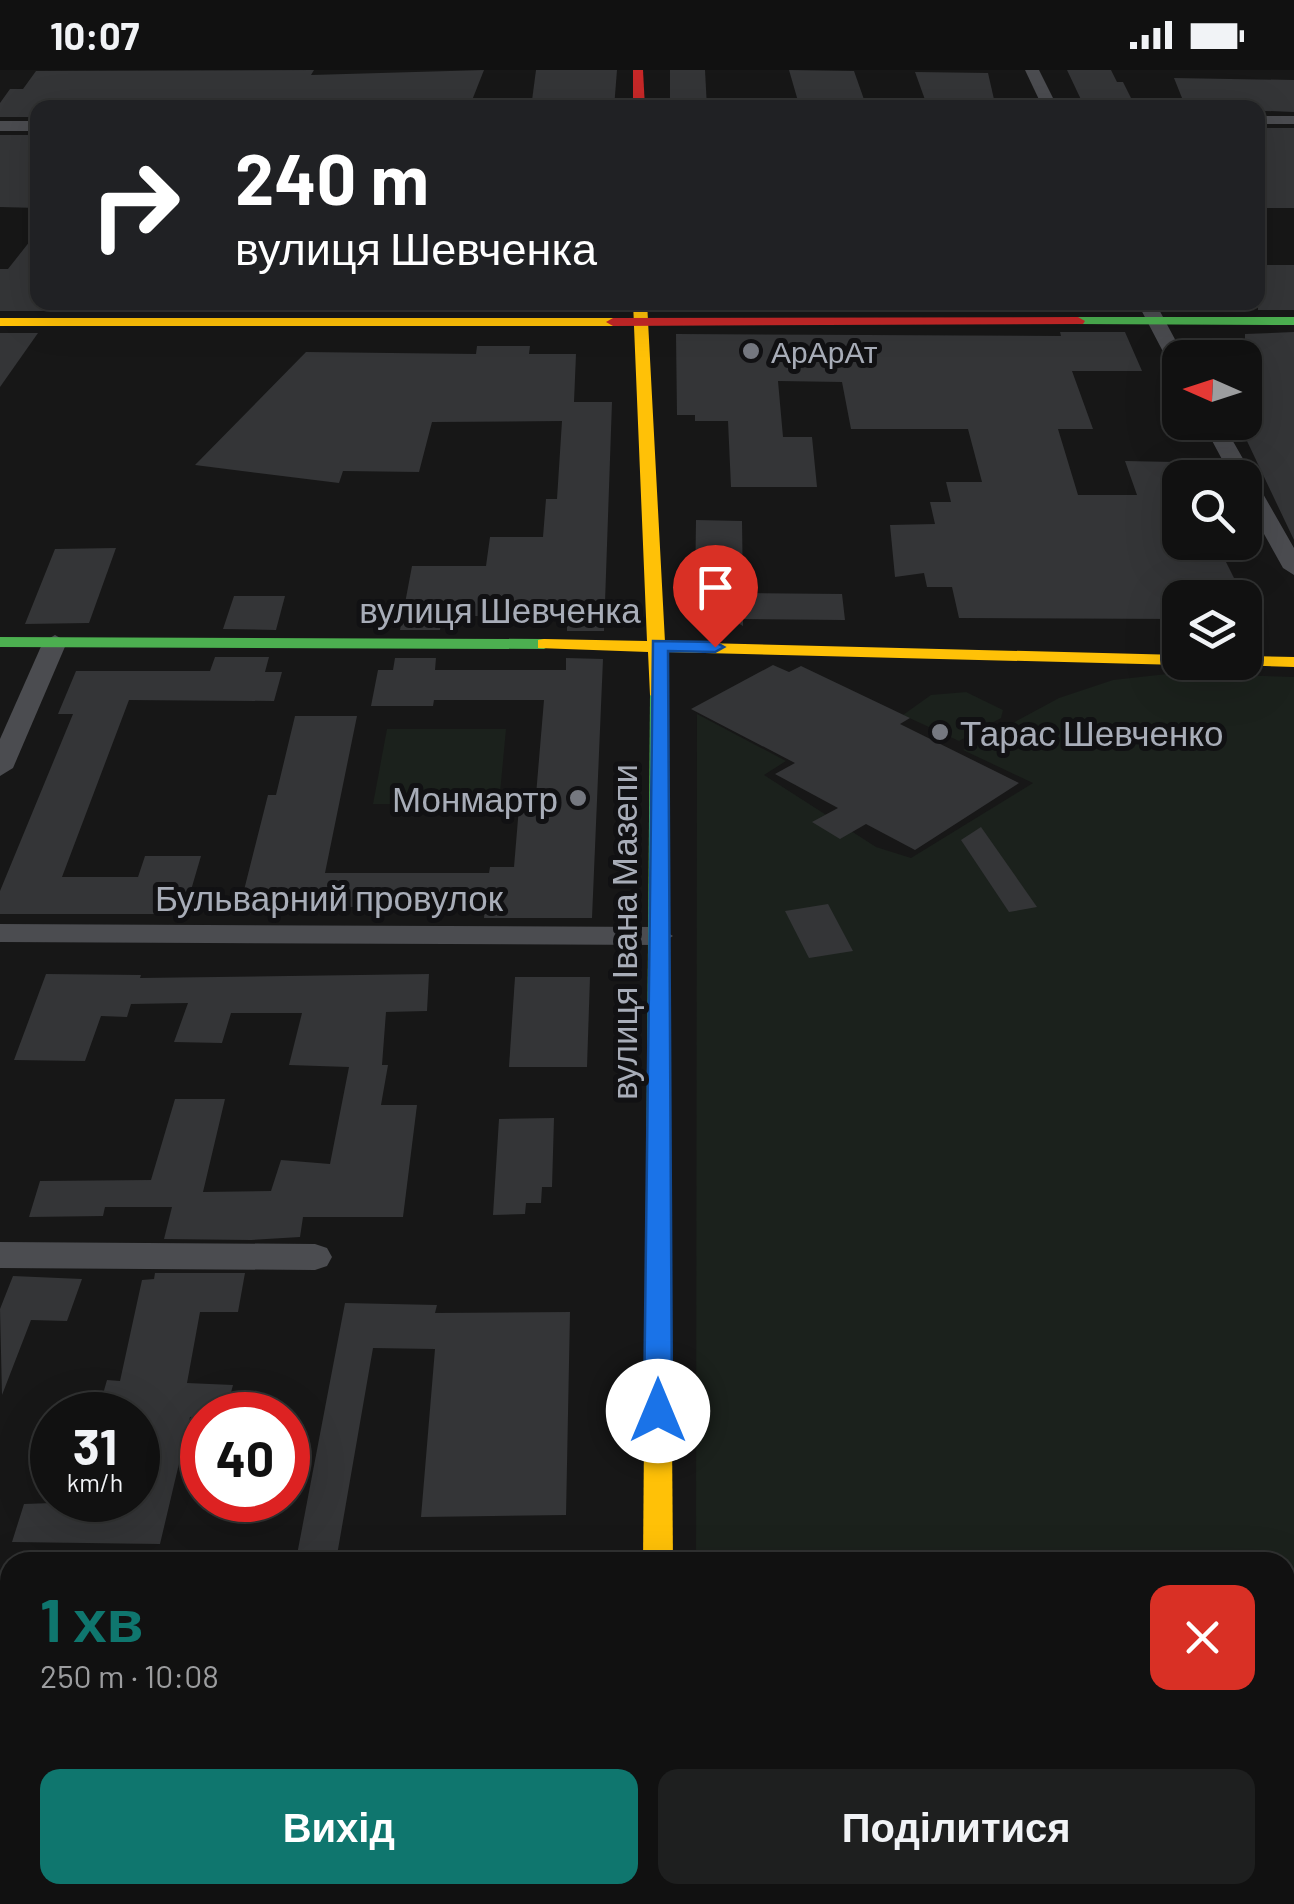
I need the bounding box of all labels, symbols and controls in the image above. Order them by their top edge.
text: 10:07 [50,12,139,58]
text: 240 m [235,135,429,219]
icon: right [70,140,200,270]
text: вулиця Шевченка [235,220,597,274]
place label: АрАрАт [771,333,878,369]
marker: АрАрАт [740,340,762,362]
north arrow [1162,340,1262,440]
map controls [1162,340,1262,680]
button: search [1162,460,1262,560]
pin [673,545,758,648]
icon: arrive [688,560,743,615]
button: layers [1162,580,1262,680]
street label: вулиця Шевченка [359,588,641,630]
place label: Тарас Шевченко [960,711,1223,753]
marker: Тарас Шевченко [929,721,951,743]
street label: вулиця Івана Мазепи [602,764,644,1100]
place label: Монмартр [392,777,558,819]
marker: Монмартр [567,787,589,809]
street label: Бульварний провулок [155,876,504,918]
position arrow [606,1359,710,1463]
speed limit sign: 40 [180,1392,310,1522]
text: 31 [73,1415,117,1475]
text: km/h [67,1467,123,1497]
text: 1 хв [40,1582,144,1654]
button: close [1150,1585,1255,1690]
text: 250 m · 10:08 [40,1656,219,1694]
button: Вихід [40,1769,638,1884]
button: Поділитися [658,1769,1255,1884]

